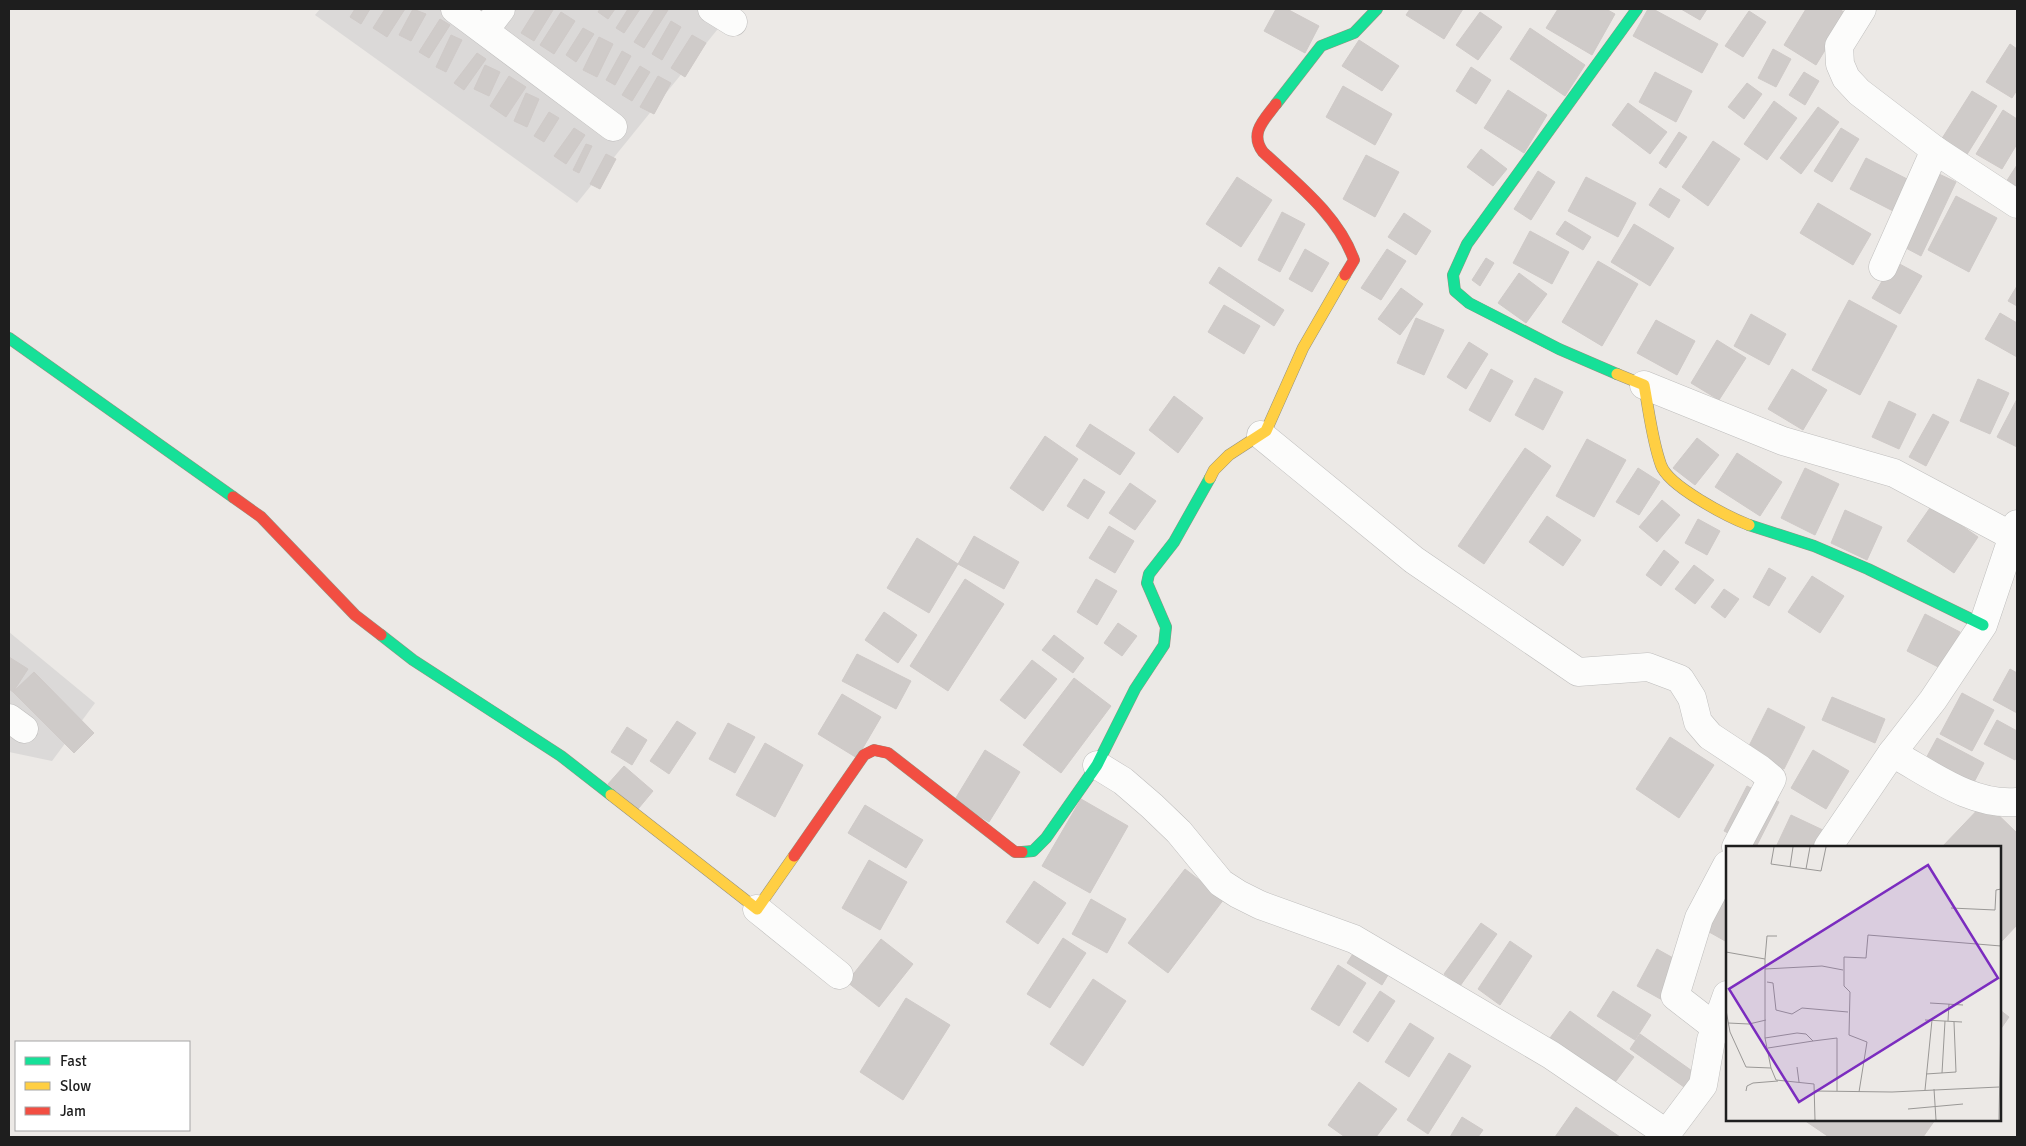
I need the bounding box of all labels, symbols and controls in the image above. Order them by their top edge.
inset map [1726,846,2001,1121]
legend [15,1041,190,1131]
text: Fast [60,1052,87,1070]
text: Slow [60,1077,91,1095]
text: Jam [60,1102,86,1120]

